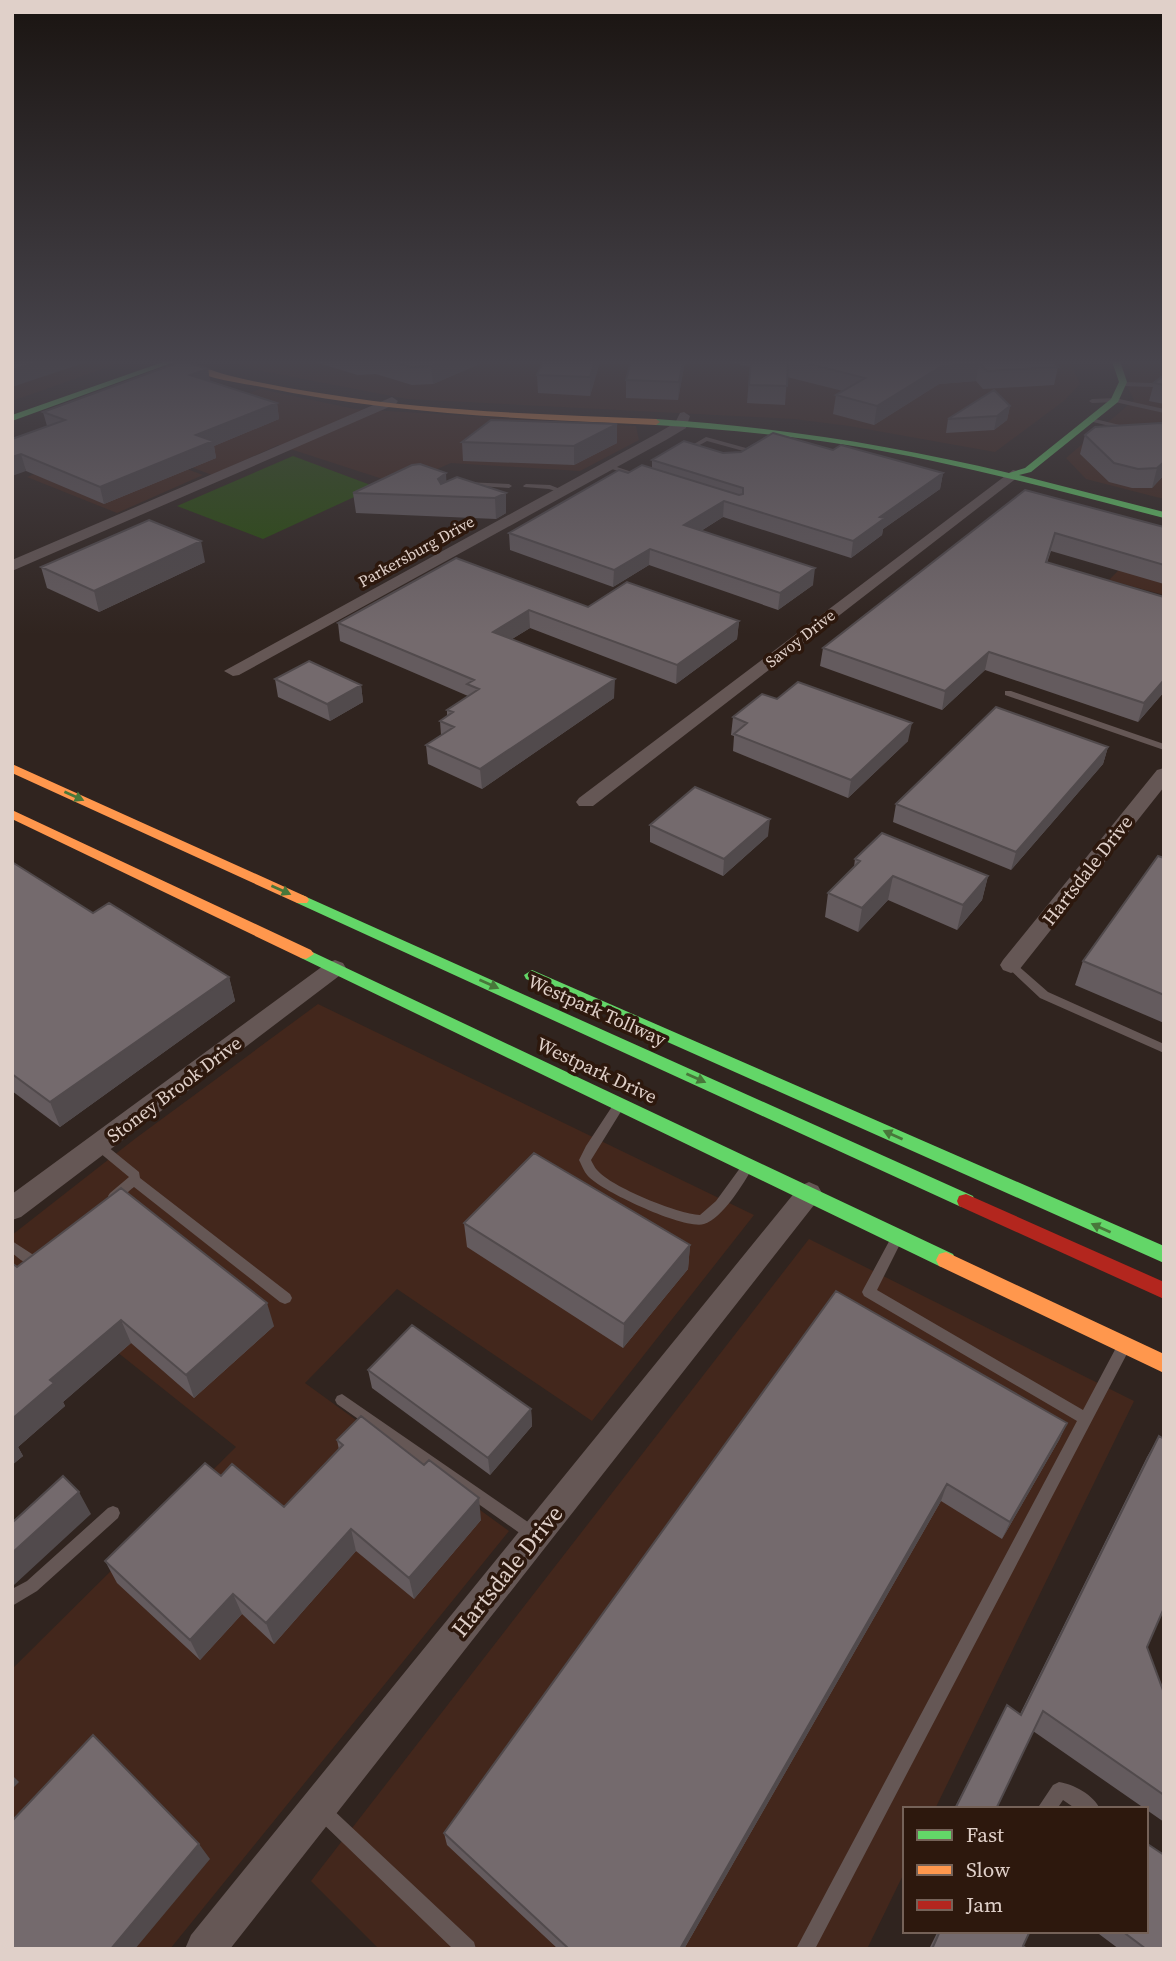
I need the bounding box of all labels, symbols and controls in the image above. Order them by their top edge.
street label: Parkersburg Drive [354,510,478,592]
street label: Savoy Drive [761,604,839,672]
one-way arrow [64,791,85,802]
street label: Hartsdale Drive [1036,810,1138,930]
one-way arrow [271,885,292,896]
street label: Westpark Tollway [524,968,671,1052]
one-way arrow [478,979,499,990]
street label: Stoney Brook Drive [101,1030,247,1148]
street label: Westpark Drive [533,1031,661,1109]
one-way arrow [686,1073,706,1084]
one-way arrow [883,1129,904,1140]
one-way arrow [1091,1222,1112,1233]
street label: Hartsdale Drive [444,1498,570,1644]
legend [903,1807,1148,1933]
text: Fast [966,1820,1004,1849]
text: Slow [966,1855,1010,1884]
text: Jam [965,1890,1003,1919]

